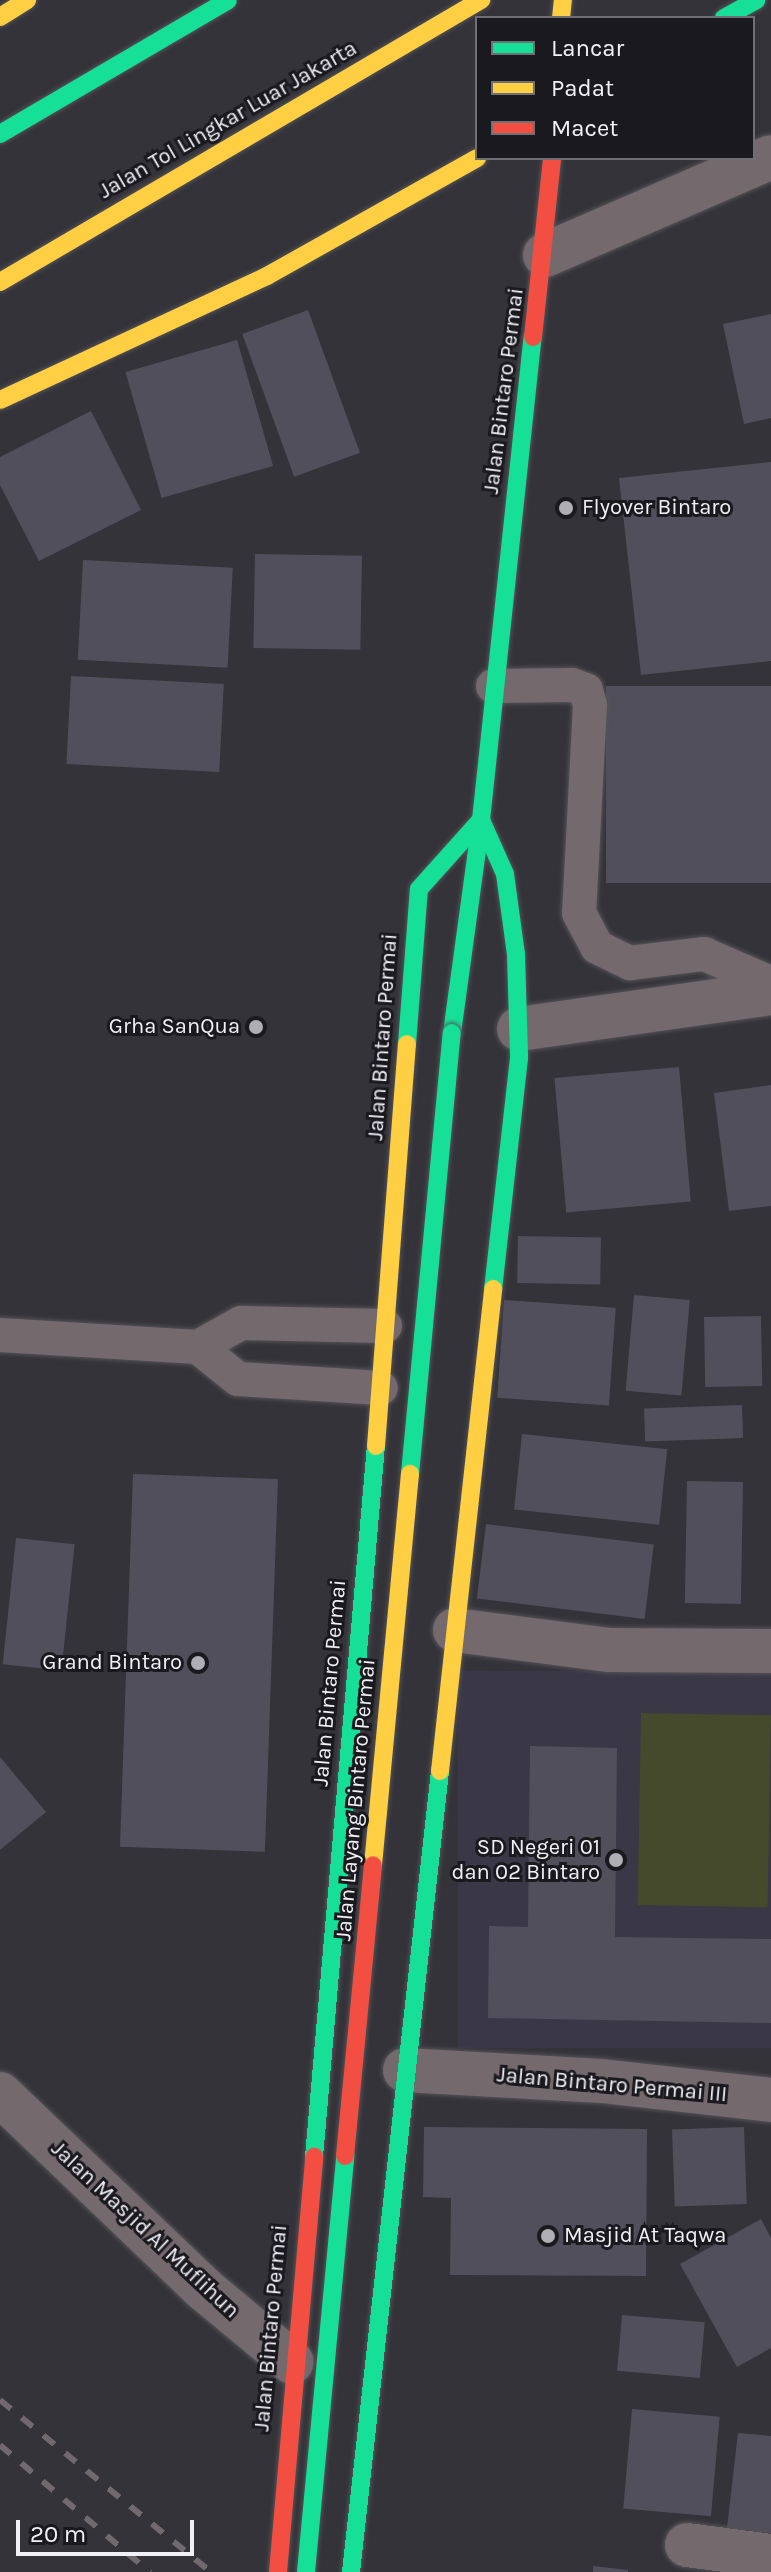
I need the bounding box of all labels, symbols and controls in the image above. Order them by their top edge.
legend [475,16,755,160]
text: Lancar [551,34,624,62]
street label: Jalan Tol Lingkar Luar Jakarta [94,35,362,205]
text: Padat [551,74,614,102]
text: Macet [551,114,618,142]
street label: Jalan Bintaro Permai [478,286,530,496]
place label: Flyover Bintaro [582,495,731,521]
marker: Flyover Bintaro [557,499,575,517]
street label: Jalan Bintaro Permai [363,933,403,1141]
place label: Grha SanQua [109,1014,240,1040]
marker: Grha SanQua [247,1018,265,1036]
street label: Jalan Bintaro Permai [308,1578,352,1788]
place label: Grand Bintaro [42,1650,182,1676]
marker: Grand Bintaro [189,1654,207,1672]
street label: Jalan Layang Bintaro Permai [331,1658,381,1942]
place label: SD Negeri 01 dan 02 Bintaro [451,1834,600,1886]
marker: SD Negeri 01 dan 02 Bintaro [607,1851,625,1869]
street label: Jalan Bintaro Permai III [496,2062,728,2108]
street label: Jalan Masjid Al Muflihun [45,2136,245,2324]
street label: Jalan Bintaro Permai [249,2223,293,2433]
place label: Masjid At Taqwa [564,2223,726,2249]
marker: Masjid At Taqwa [539,2227,557,2245]
scale bar [20,2504,198,2554]
text: 20 m [30,2520,86,2548]

